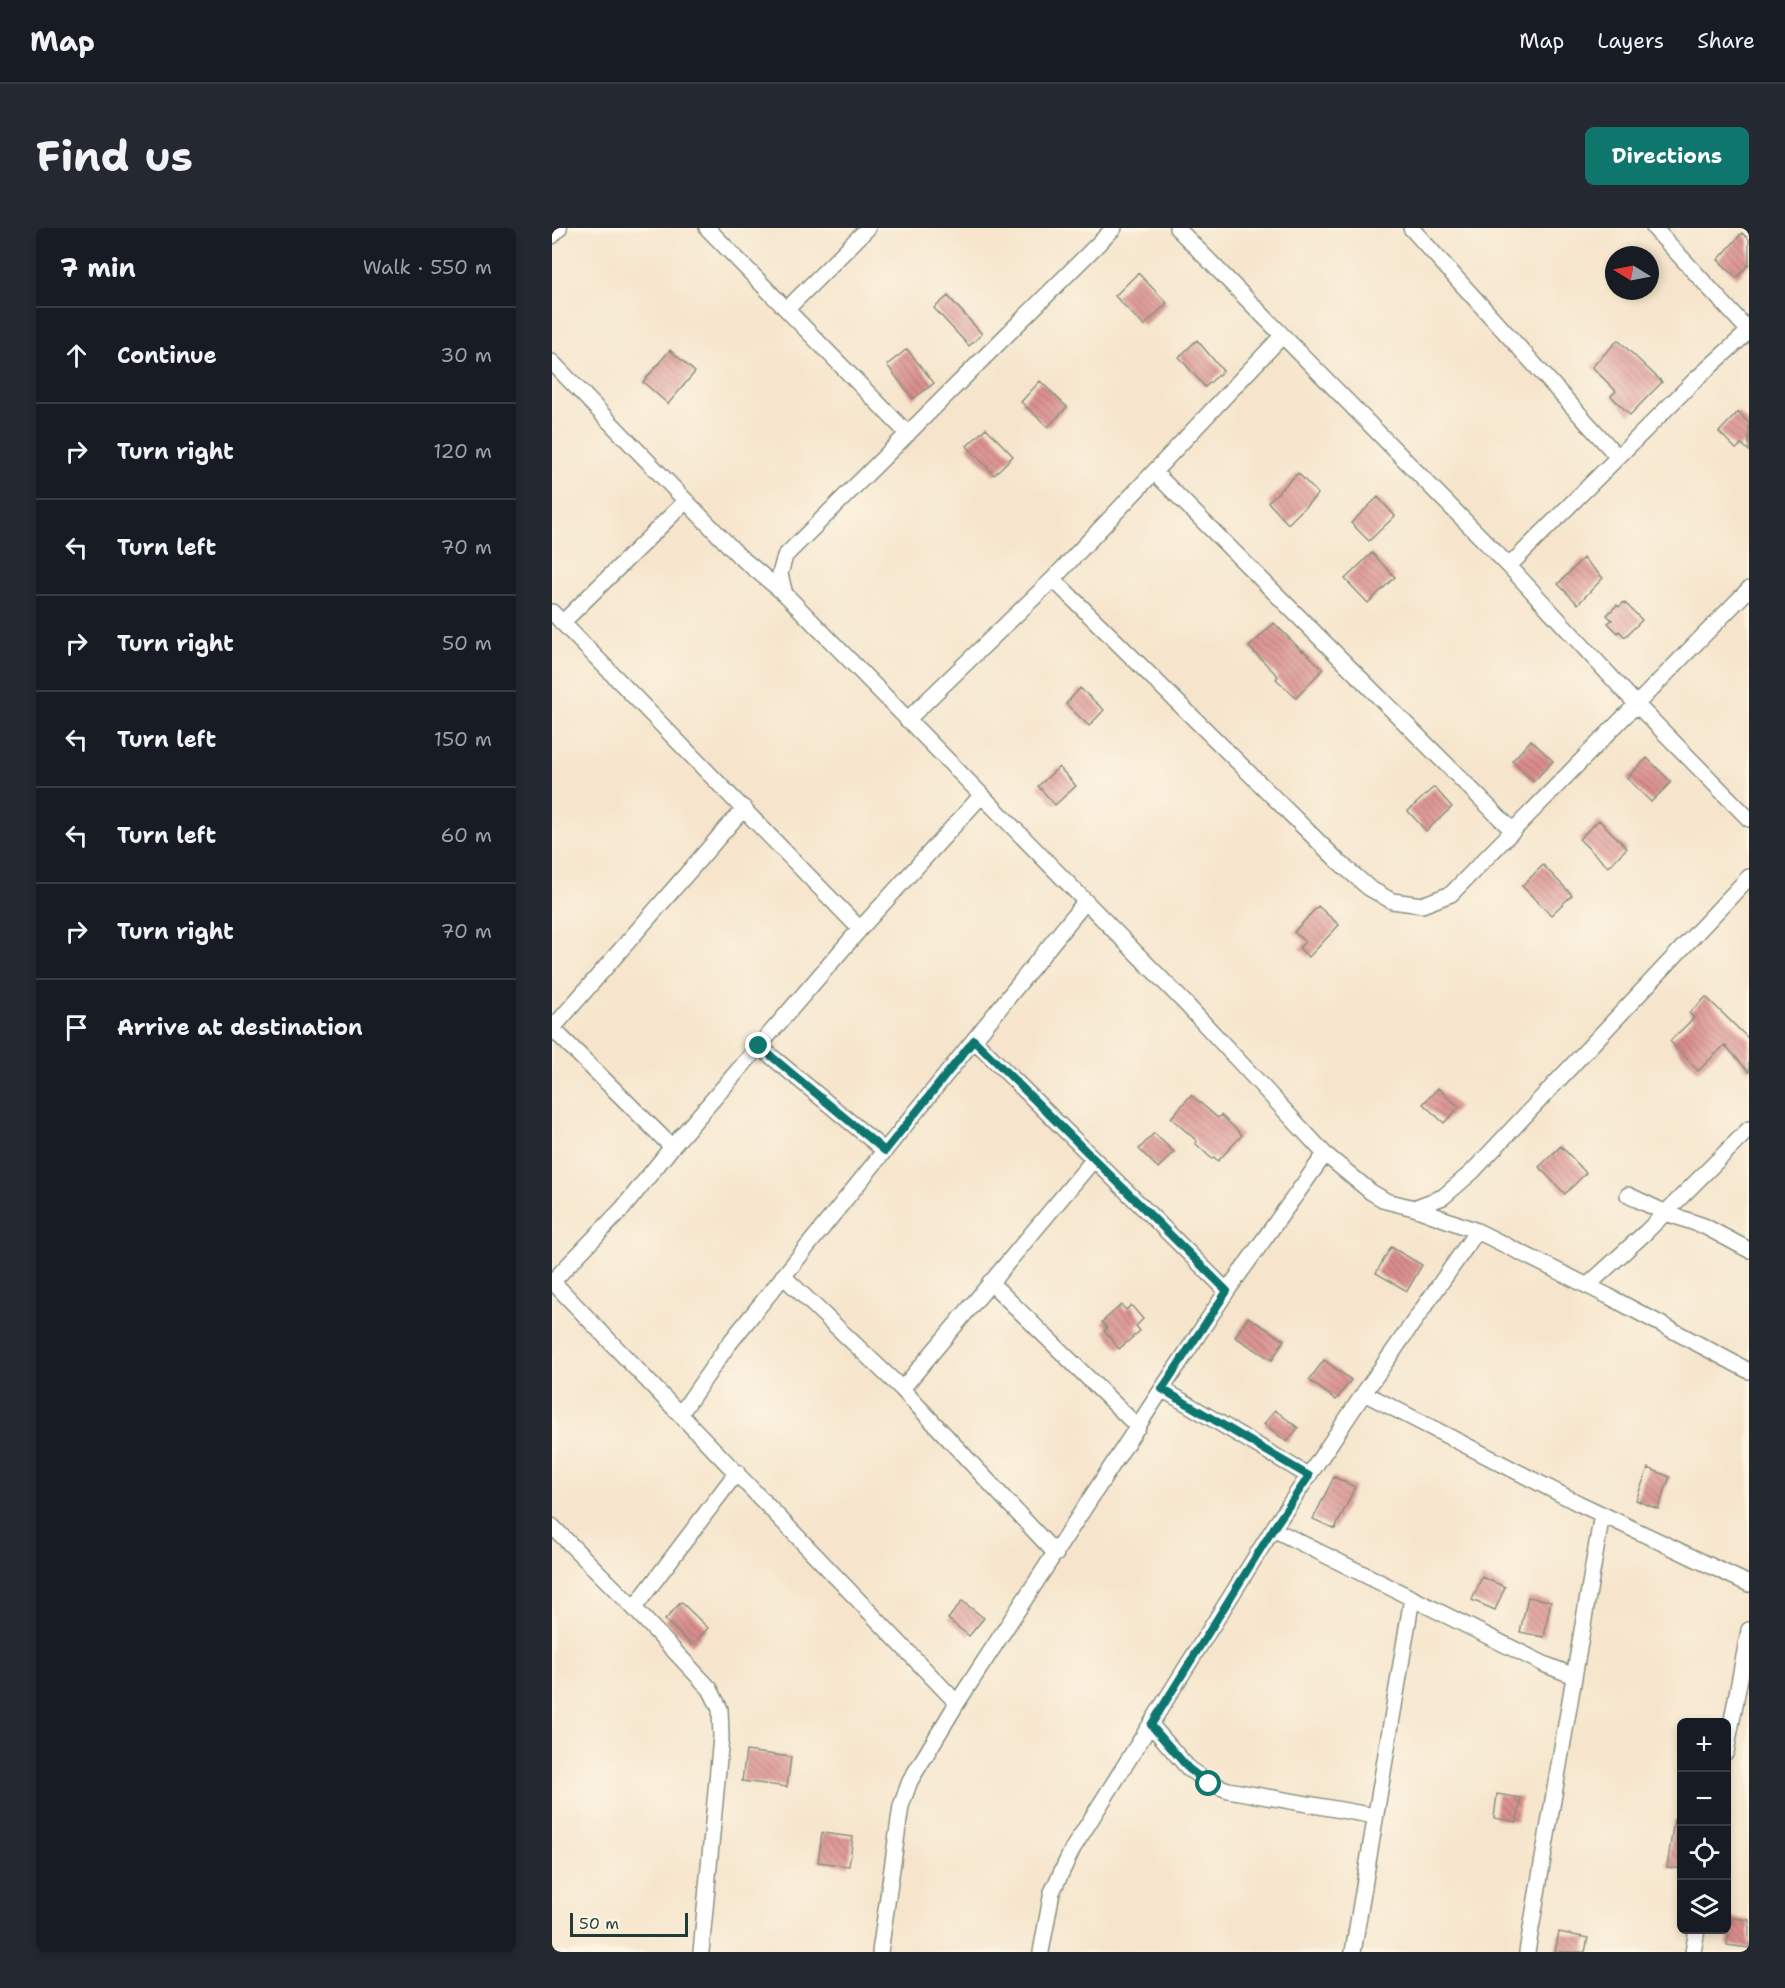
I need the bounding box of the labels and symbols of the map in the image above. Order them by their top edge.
north arrow [1605,246,1659,300]
route end [745,1032,771,1058]
route start [1195,1770,1221,1796]
scale bar [570,1910,688,1938]

